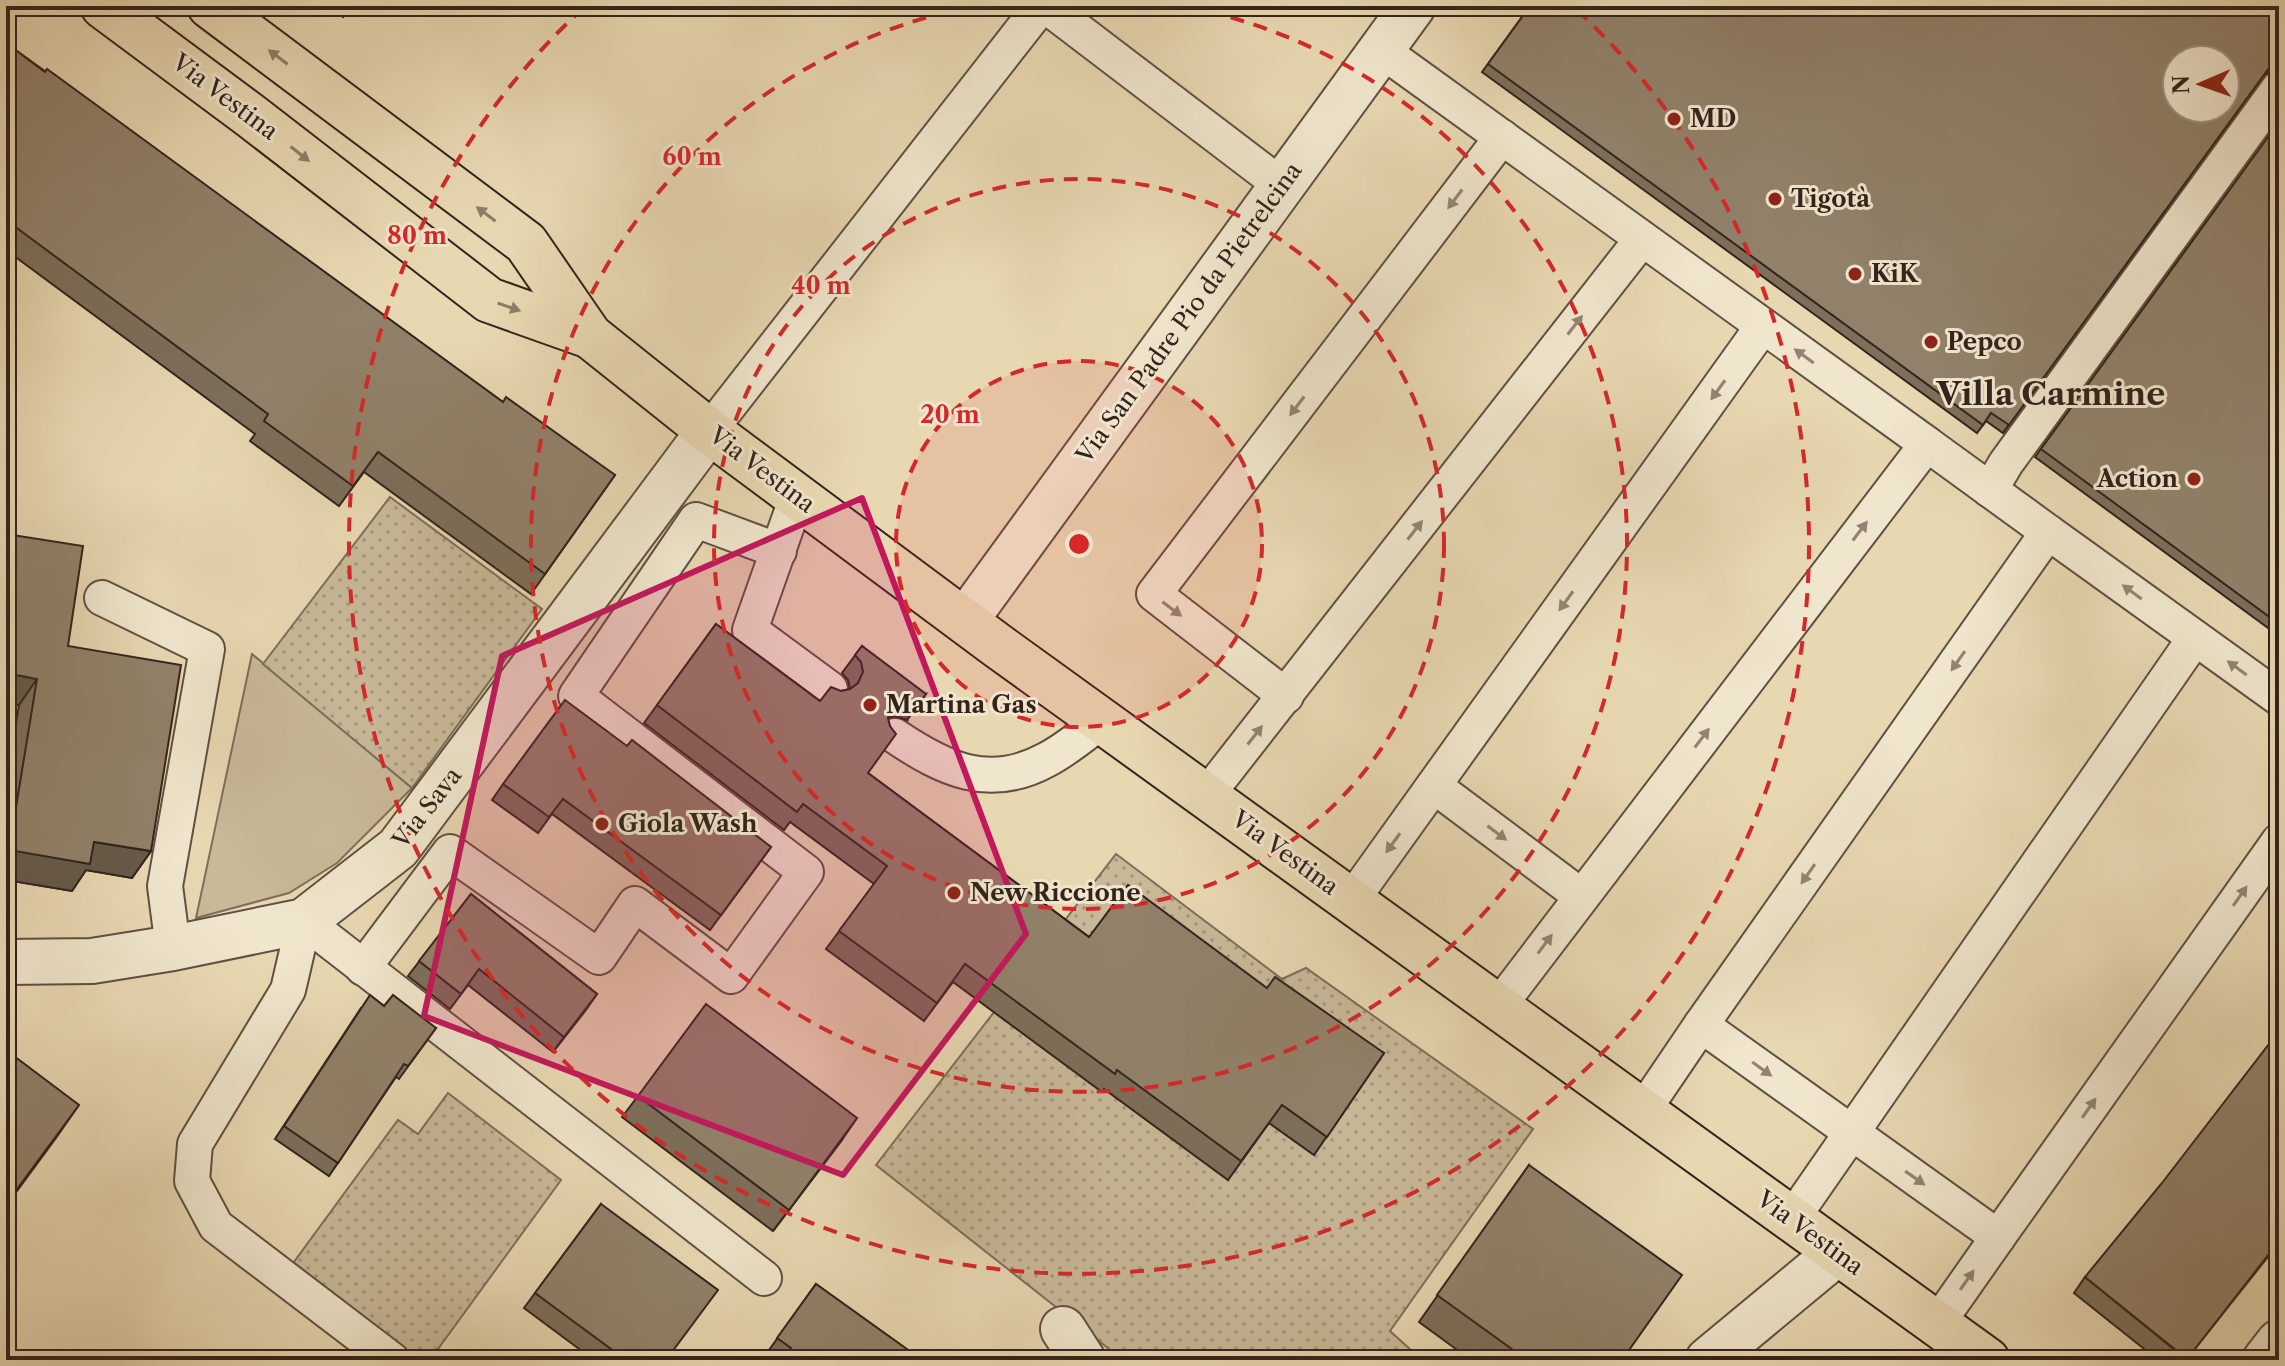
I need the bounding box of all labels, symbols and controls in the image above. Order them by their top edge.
north arrow [2161,44,2241,124]
street label: Via Vestina [166,47,284,146]
one-way arrow [268,50,289,66]
text: N [2168,75,2195,95]
place label: MD [1690,104,1736,133]
marker: MD [1665,110,1683,128]
text: 60 m [662,142,722,171]
one-way arrow [290,145,310,161]
street label: Via San Padre Pio da Pietrelcina [1069,156,1308,470]
place label: Tigotà [1791,184,1871,213]
one-way arrow [1447,189,1463,209]
marker: Tigotà [1766,190,1784,208]
one-way arrow [476,206,496,222]
text: 80 m [387,221,447,250]
place label: KiK [1871,259,1919,288]
marker: KiK [1846,265,1864,283]
text: 40 m [791,271,851,300]
one-way arrow [497,301,521,314]
one-way arrow [1566,315,1583,335]
place label: Pepco [1947,327,2022,356]
marker: Pepco [1922,333,1940,351]
one-way arrow [1793,348,1815,364]
district label: Villa Carmine [1936,374,2165,413]
one-way arrow [1711,379,1726,400]
one-way arrow [1290,396,1306,416]
text: 20 m [920,400,980,429]
street label: Via Vestina [703,420,821,519]
place label: Action [2096,464,2179,493]
marker: Action [2185,470,2203,488]
one-way arrow [1407,520,1423,540]
one-way arrow [1852,521,1868,541]
centre of rings [1065,530,1093,558]
one-way arrow [2121,585,2142,600]
one-way arrow [1559,591,1575,612]
one-way arrow [1162,600,1182,616]
one-way arrow [1951,651,1966,672]
one-way arrow [2226,660,2248,676]
place label: Martina Gas [886,690,1037,719]
marker: Martina Gas [861,696,879,714]
one-way arrow [1246,725,1263,745]
one-way arrow [1694,727,1710,748]
street label: Via Sava [385,761,467,855]
street label: Via Vestina [1225,804,1345,901]
place label: Giola Wash [618,809,758,838]
marker: Giola Wash [593,815,611,833]
one-way arrow [1486,824,1507,840]
one-way arrow [1385,833,1401,854]
one-way arrow [1801,863,1816,884]
place label: New Riccione [970,878,1141,907]
marker: New Riccione [945,884,963,902]
one-way arrow [2232,886,2247,907]
one-way arrow [1536,934,1552,955]
one-way arrow [1752,1060,1773,1076]
one-way arrow [2081,1097,2097,1119]
one-way arrow [1904,1169,1925,1185]
street label: Via Vestina [1750,1184,1870,1281]
one-way arrow [1959,1269,1974,1291]

